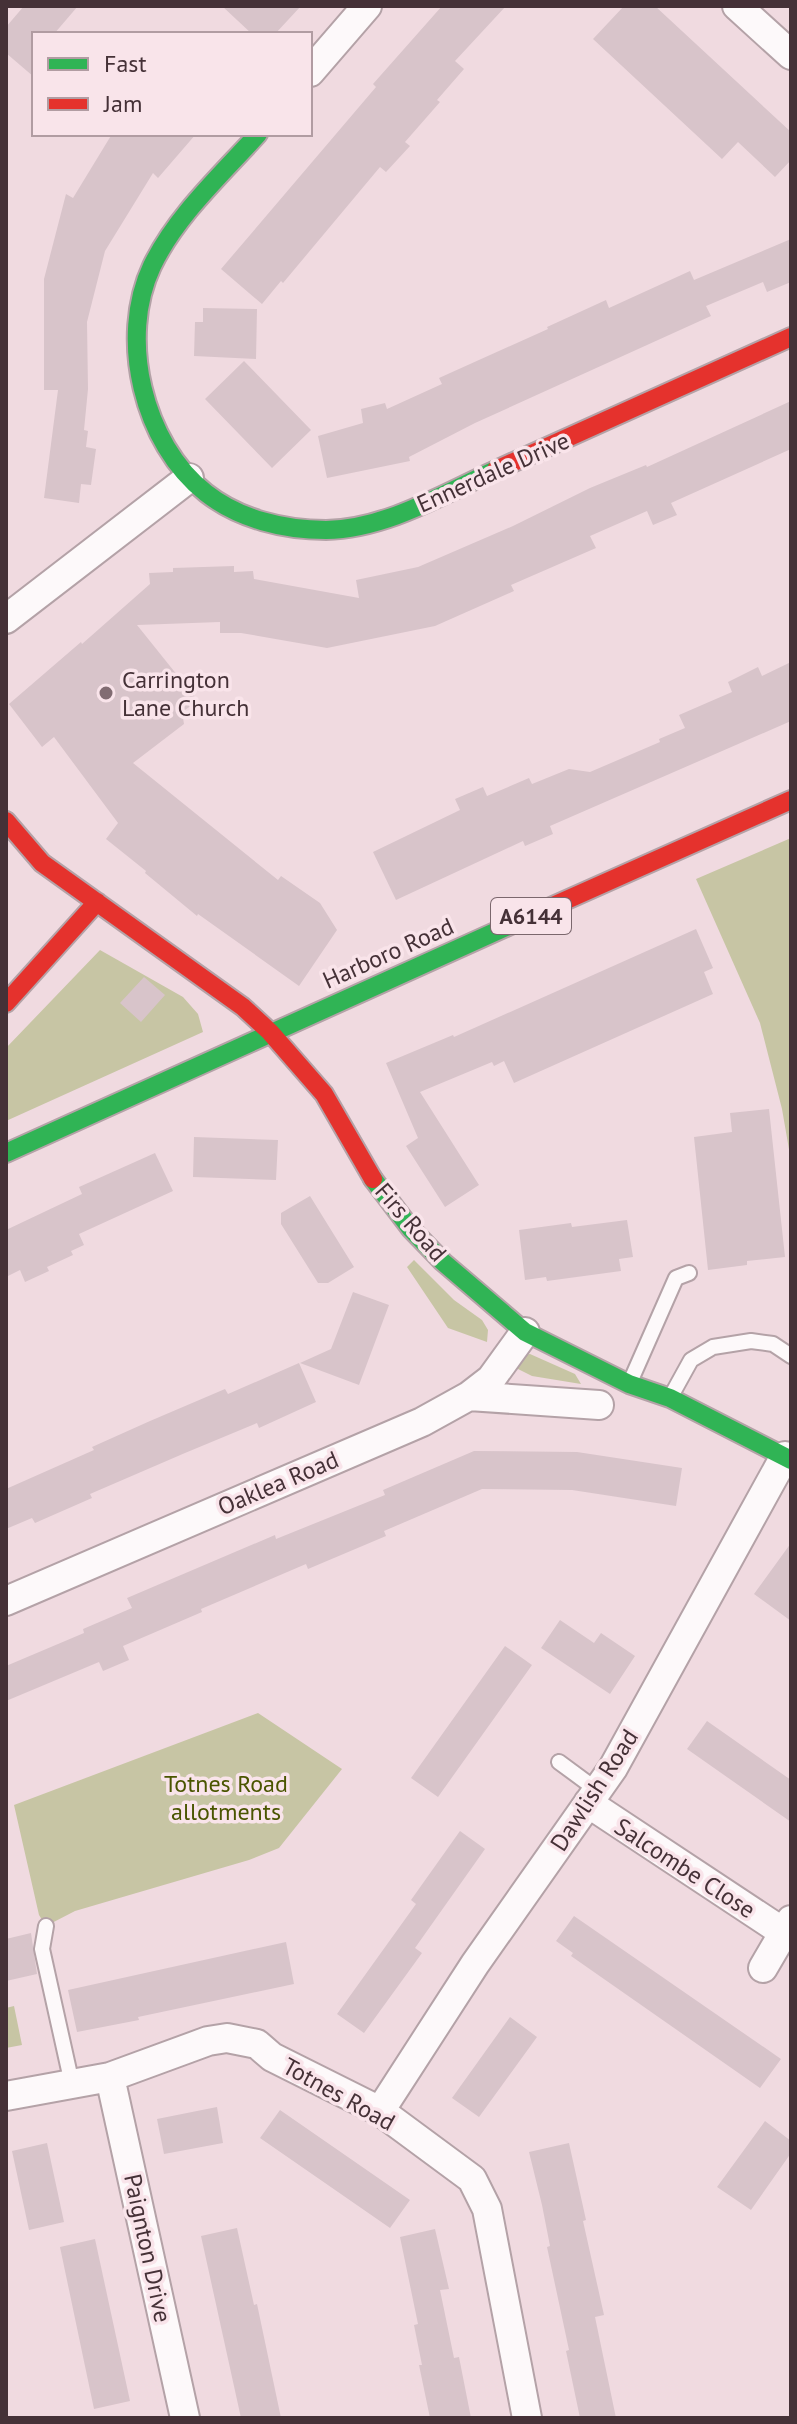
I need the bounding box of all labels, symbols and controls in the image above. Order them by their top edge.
legend [32,32,312,136]
text: Fast [104,48,147,79]
text: Jam [103,88,142,119]
street label: Ennerdale Drive [412,425,574,519]
place label: Carrington Lane Church [122,664,249,723]
marker: Carrington Lane Church [97,684,115,702]
road number: A6144 [491,898,571,934]
street label: Harboro Road [318,910,458,996]
street label: Firs Road [368,1176,454,1268]
street label: Oaklea Road [213,1444,343,1522]
street label: Dawlish Road [543,1723,645,1857]
park label: Totnes Road allotments [164,1768,288,1827]
street label: Salcombe Close [609,1811,761,1925]
street label: Totnes Road [277,2050,401,2138]
street label: Paignton Drive [117,2171,179,2325]

